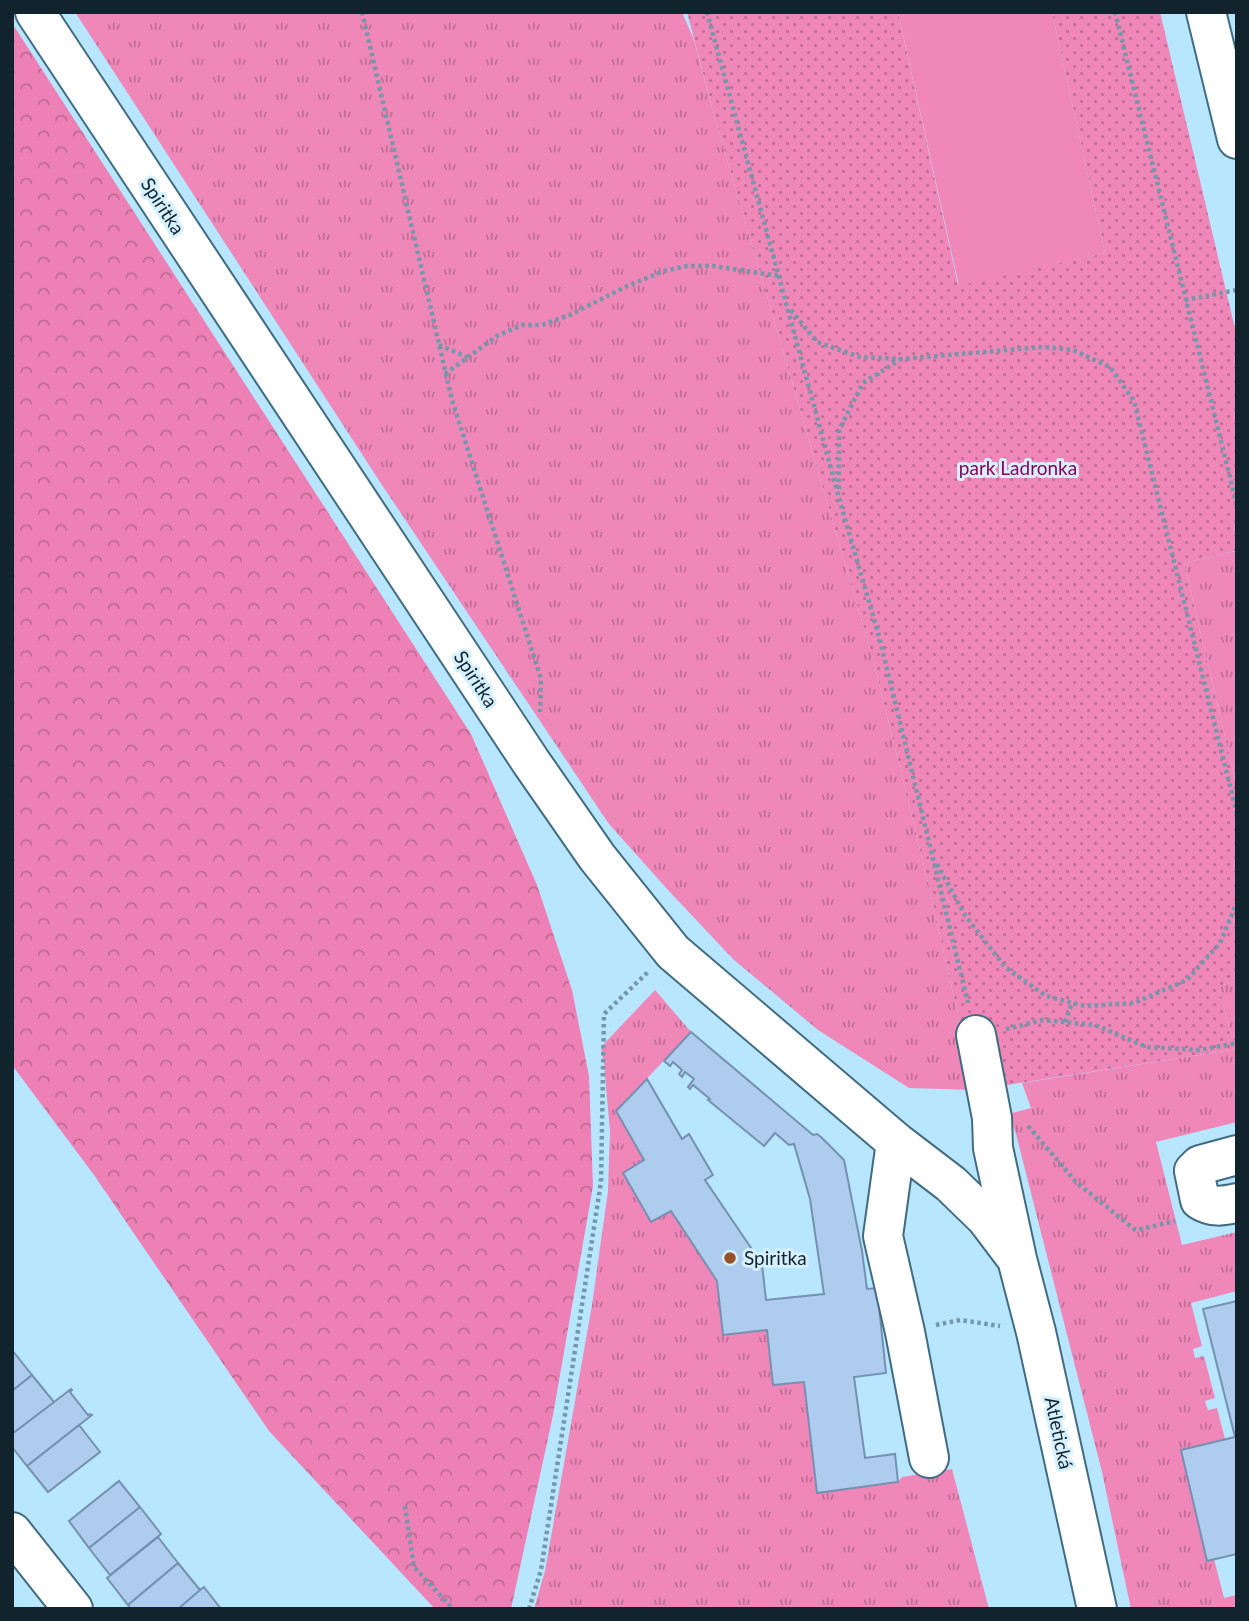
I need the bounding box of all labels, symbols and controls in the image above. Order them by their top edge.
street label: Spiritka [137,173,190,238]
park label: park Ladronka [959,456,1077,479]
street label: Spiritka [450,646,503,711]
place label: Spiritka [744,1246,807,1269]
marker: Spiritka [722,1250,738,1266]
street label: Atletická [1041,1395,1078,1471]

